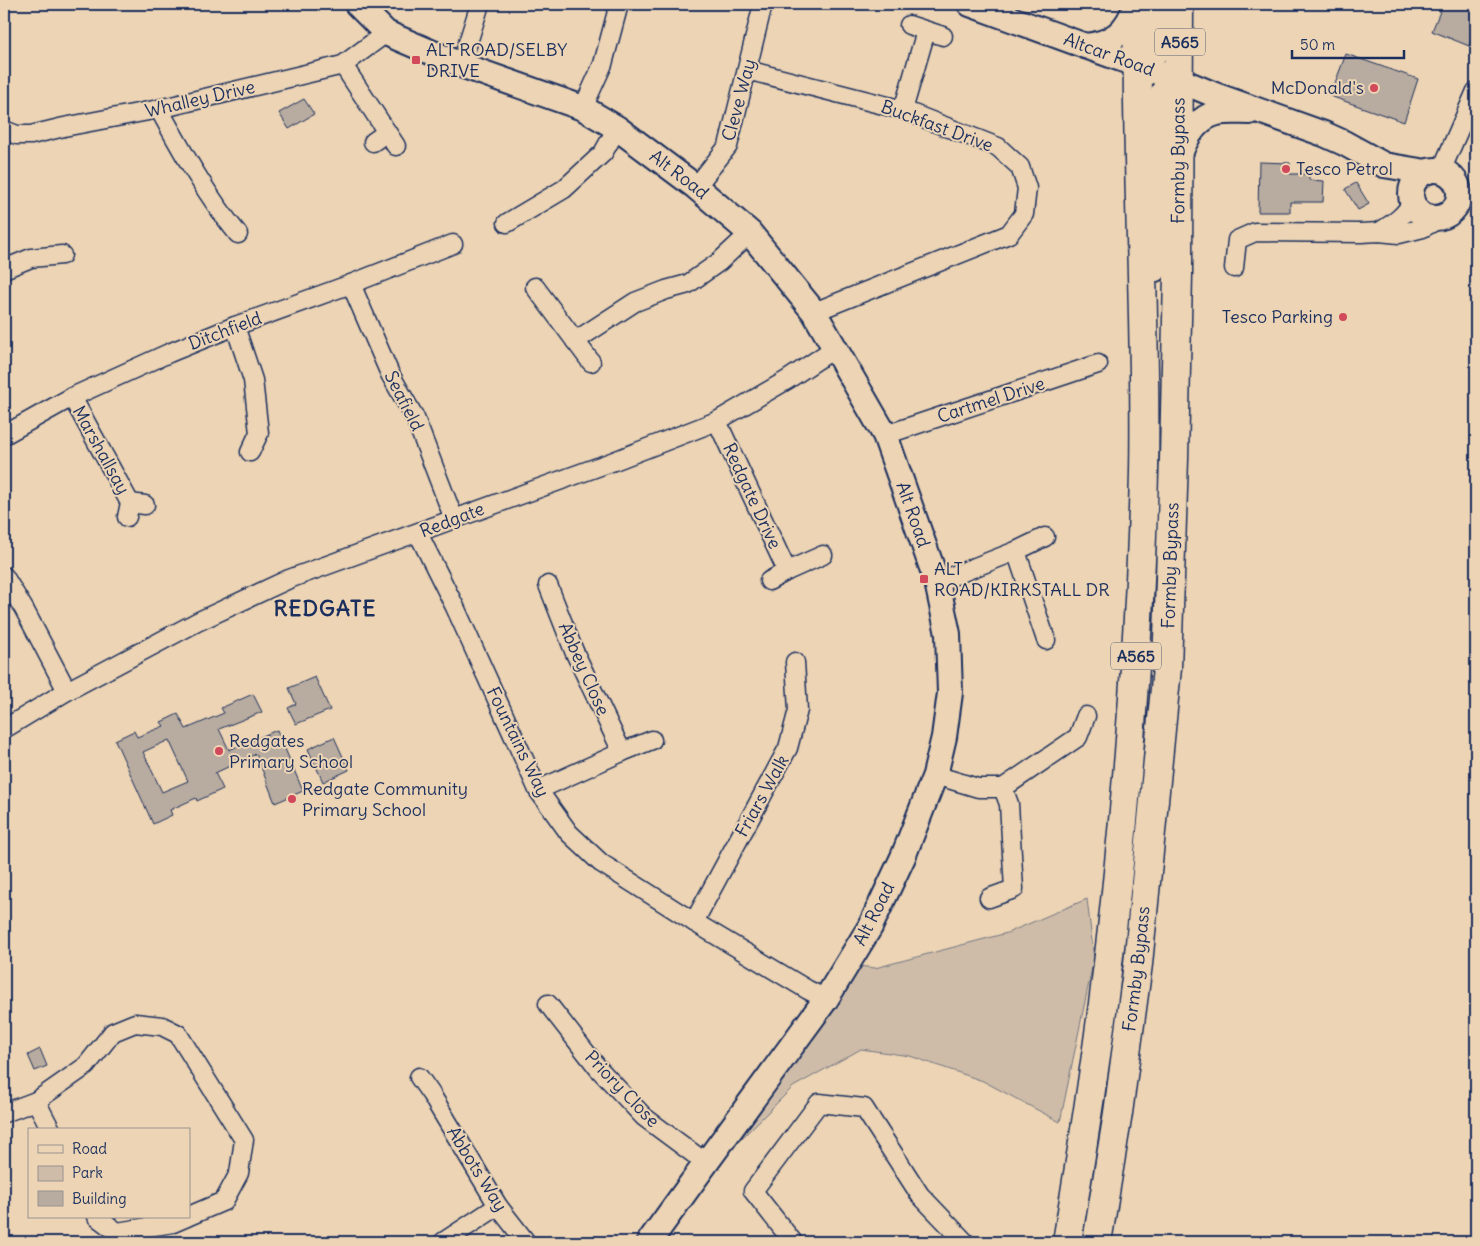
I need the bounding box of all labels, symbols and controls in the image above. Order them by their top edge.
street label: Altcar Road [1061,27,1158,81]
road number: A565 [1155,28,1205,56]
scale bar [1292,28,1405,60]
text: 50 m [1300,35,1335,54]
place label: ALT ROAD/SELBY DRIVE [426,38,567,82]
marker: ALT ROAD/SELBY DRIVE [410,54,422,66]
street label: Cleve Way [716,56,761,144]
street label: Whalley Drive [143,75,257,122]
place label: McDonald's [1271,76,1364,99]
marker: McDonald's [1368,82,1380,94]
street label: Buckfast Drive [878,95,996,156]
street label: Formby Bypass [1166,97,1190,224]
street label: Alt Road [645,144,714,204]
place label: Tesco Petrol [1296,157,1393,180]
marker: Tesco Petrol [1280,163,1292,175]
place label: Tesco Parking [1222,305,1333,328]
street label: Ditchfield [185,306,265,355]
marker: Tesco Parking [1337,311,1349,323]
street label: Seafield [380,367,429,435]
street label: Cartmel Drive [934,371,1048,428]
street label: Marshallsay [68,401,135,498]
street label: Redgate Drive [718,439,787,552]
street label: Alt Road [891,478,936,551]
street label: Redgate [416,497,487,542]
street label: Formby Bypass [1156,502,1184,629]
place label: ALT ROAD/KIRKSTALL DR [934,557,1110,601]
marker: ALT ROAD/KIRKSTALL DR [918,573,930,585]
district label: REDGATE [274,594,376,622]
street label: Abbey Close [554,619,615,719]
road number: A565 [1111,642,1161,669]
street label: Fountains Way [482,683,555,801]
place label: Redgates Primary School [229,729,353,773]
marker: Redgates Primary School [213,745,225,757]
street label: Friars Walk [730,751,793,841]
place label: Redgate Community Primary School [302,777,468,821]
marker: Redgate Community Primary School [286,793,298,805]
street label: Alt Road [848,878,899,949]
street label: Formby Bypass [1117,905,1155,1033]
street label: Priory Close [580,1045,665,1132]
street label: Abbots Way [442,1122,513,1216]
legend [28,1128,190,1218]
text: Road [72,1139,107,1158]
text: Park [72,1163,103,1182]
text: Building [72,1189,127,1208]

